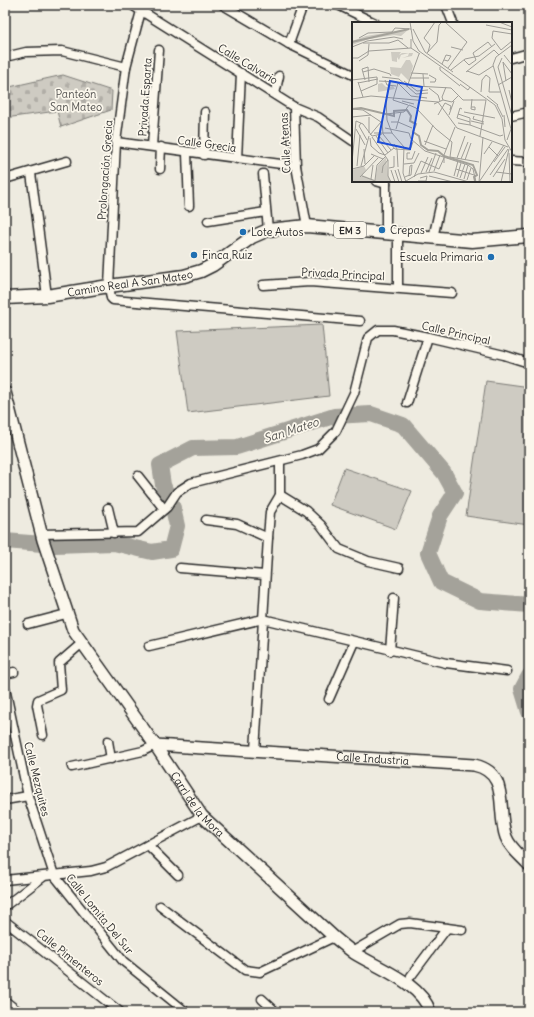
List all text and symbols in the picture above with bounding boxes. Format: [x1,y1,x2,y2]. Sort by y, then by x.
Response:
inset map [352,22,512,182]
street label: Calle Calvario [215,41,281,87]
street label: Privada Esparta [135,57,155,137]
park label: Panteón San Mateo [50,87,102,114]
street label: Calle Atenas [276,112,294,174]
street label: Prolongación Grecia [95,120,115,220]
street label: Calle Grecia [177,133,237,155]
road number: EM 3 [334,222,366,238]
place label: Crepas [390,223,425,237]
place label: Lote Autos [251,225,303,239]
marker: Crepas [377,225,387,235]
marker: Lote Autos [238,227,248,237]
place label: Finca Ruiz [202,248,253,262]
marker: Finca Ruiz [189,250,199,260]
place label: Escuela Primaria [400,250,483,264]
marker: Escuela Primaria [486,252,496,262]
street label: Privada Principal [301,265,385,283]
street label: Camino Real A San Mateo [66,267,194,300]
street label: Calle Principal [420,318,492,348]
water label: San Mateo [262,414,322,446]
street label: Calle Mezquites [21,740,53,818]
street label: Calle Industria [336,749,409,768]
street label: Carrl de la Mora [168,769,227,840]
street label: Calle Lomita Del Sur [63,871,137,957]
street label: Calle Pimenteros [33,925,107,989]

